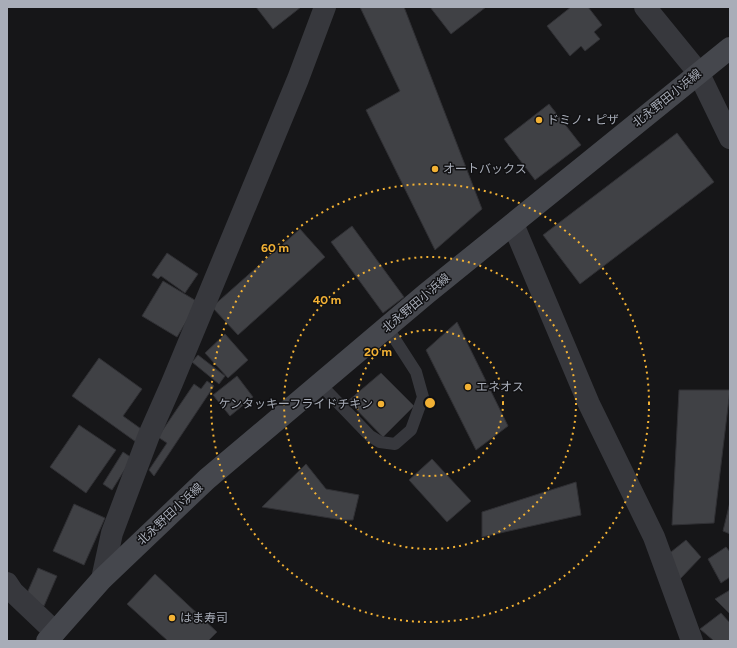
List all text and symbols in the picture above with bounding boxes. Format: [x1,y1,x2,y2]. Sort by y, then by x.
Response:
street label: 北永野田小浜線 [630,66,704,130]
place label: ドミノ・ピザ [547,113,619,127]
marker: ドミノ・ピザ [534,115,544,125]
place label: オートバックス [443,162,527,176]
marker: オートバックス [430,164,440,174]
text: 60 m [261,241,289,255]
street label: 北永野田小浜線 [379,271,453,335]
text: 40 m [313,293,341,307]
text: 20 m [364,345,392,359]
place label: エネオス [476,380,524,394]
marker: エネオス [463,382,473,392]
centre of rings [423,396,437,410]
place label: ケンタッキーフライドチキン [218,397,373,411]
marker: ケンタッキーフライドチキン [376,399,386,409]
street label: 北永野田小浜線 [135,480,205,548]
place label: はま寿司 [180,611,228,625]
marker: はま寿司 [167,613,177,623]

